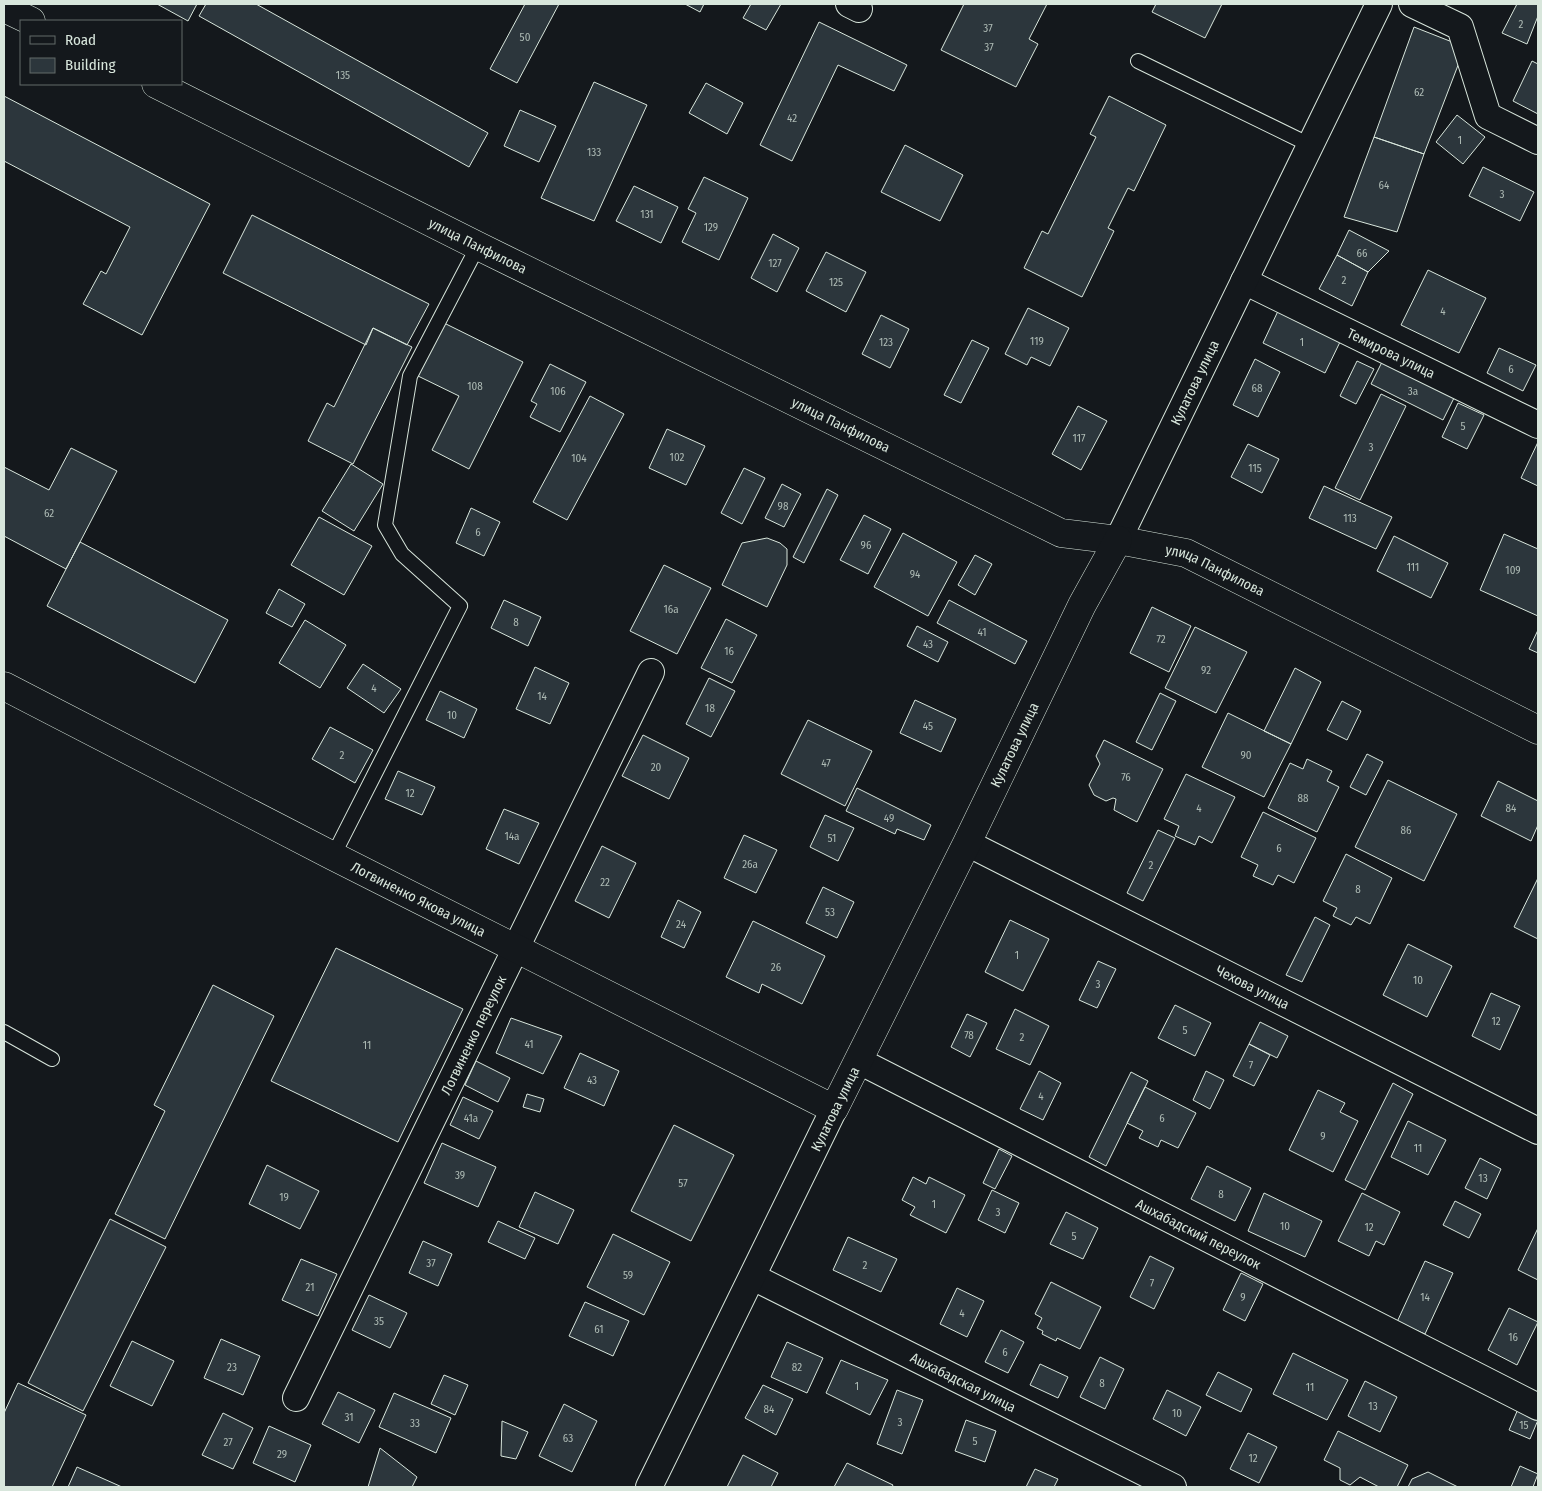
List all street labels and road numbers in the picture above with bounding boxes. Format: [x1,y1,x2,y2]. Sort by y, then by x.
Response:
street label: улица Панфилова [426,215,529,278]
street label: Темирова улица [1344,325,1438,382]
street label: Кулатова улица [1167,338,1223,428]
street label: улица Панфилова [789,394,893,457]
street label: улица Панфилова [1164,541,1267,600]
street label: Кулатова улица [987,700,1043,790]
street label: Логвиненко Якова улица [348,859,488,941]
street label: Чехова улица [1213,962,1292,1013]
street label: Логвиненко переулок [438,973,510,1098]
street label: Кулатова улица [808,1064,863,1154]
street label: Ашхабадский переулок [1133,1196,1264,1274]
street label: Ашхабадская улица [907,1349,1019,1416]

